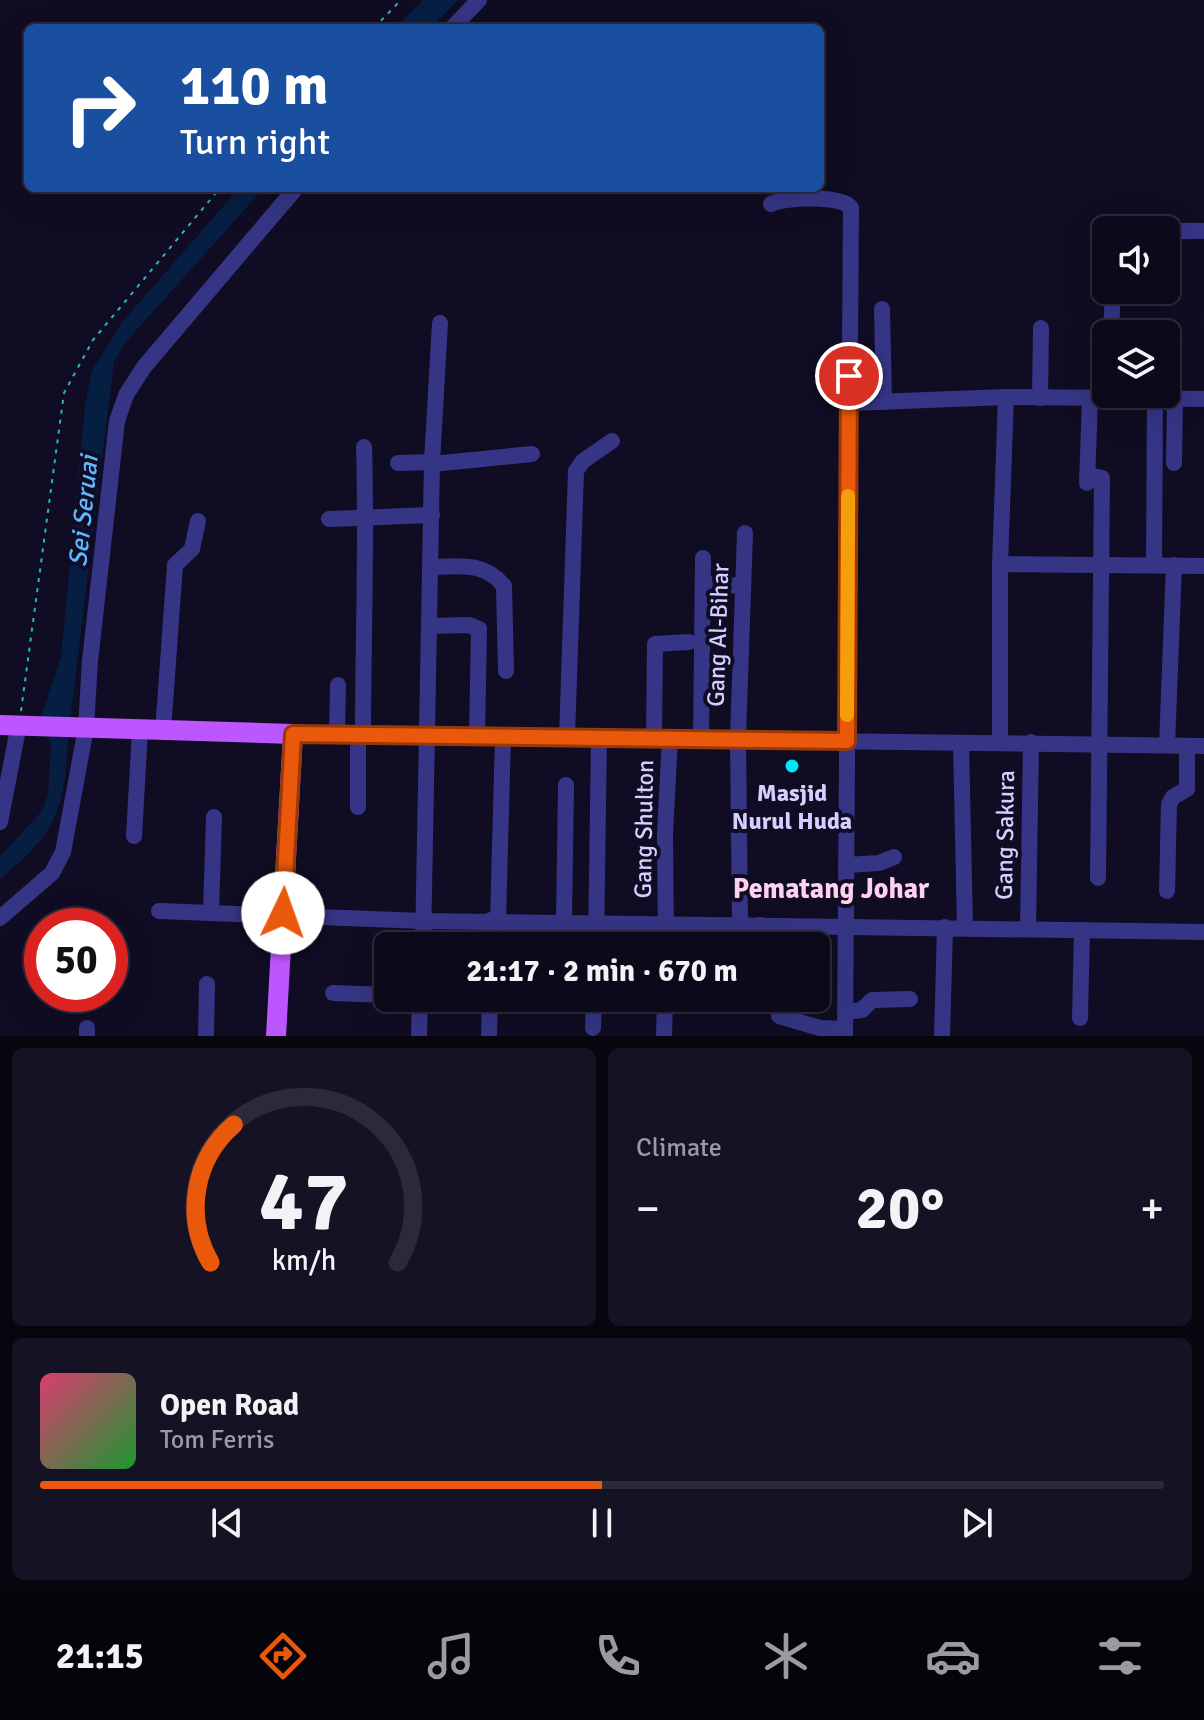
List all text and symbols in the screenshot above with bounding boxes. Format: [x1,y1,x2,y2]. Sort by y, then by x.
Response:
text: 110 m [180,51,328,120]
icon: right [48,56,152,160]
text: Turn right [180,120,330,165]
map controls [1092,216,1180,408]
button: sound [1092,216,1180,304]
button: layers [1092,320,1180,408]
pin [815,342,883,410]
icon: arrive [827,354,871,398]
water label: Sei Seruai [62,451,106,568]
street label: Gang Al-Bihar [701,563,735,707]
marker: Masjid Nurul Huda [783,757,801,775]
street label: Gang Shulton [628,759,660,899]
street label: Gang Sakura [989,770,1021,900]
place label: Masjid Nurul Huda [732,778,852,836]
position arrow [241,871,325,955]
district label: Pematang Johar [733,872,930,906]
speed limit sign: 50 [24,908,128,1012]
text: 21:17 · 2 min · 670 m [466,953,738,990]
text: Climate [636,1132,722,1164]
text: 47 [259,1151,349,1253]
text: 20° [856,1172,944,1246]
text: − [636,1182,660,1236]
text: + [1140,1182,1164,1236]
text: km/h [272,1243,336,1278]
text: Open Road [160,1387,299,1424]
text: Tom Ferris [160,1424,274,1456]
icon: previous [205,1501,249,1545]
icon: pause [580,1501,624,1545]
icon: next [955,1501,999,1545]
icon: directions [255,1628,311,1684]
icon: music [423,1628,479,1684]
icon: phone [590,1628,646,1684]
icon: climate [758,1628,814,1684]
icon: car [925,1628,981,1684]
icon: filters [1092,1628,1148,1684]
text: 21:15 [56,1634,144,1679]

